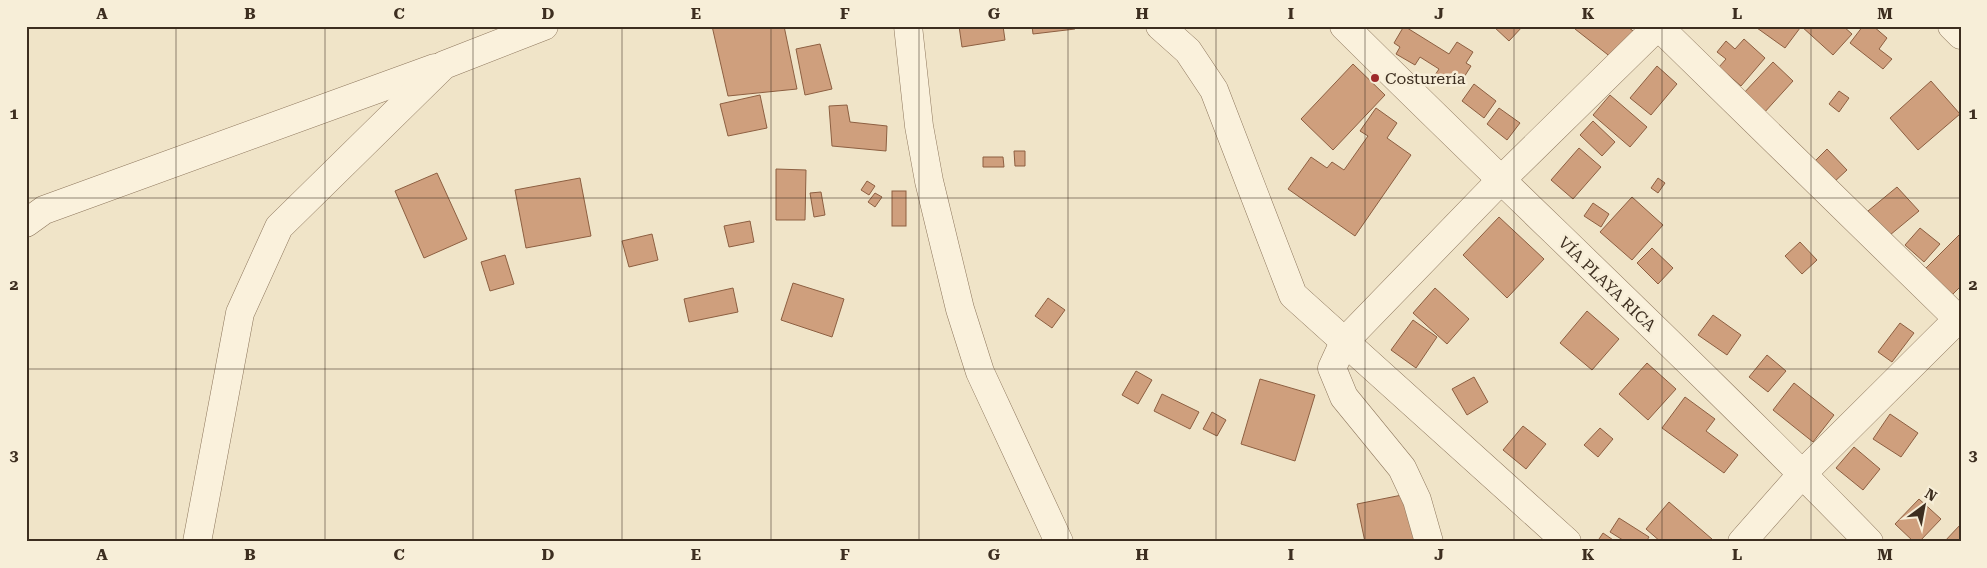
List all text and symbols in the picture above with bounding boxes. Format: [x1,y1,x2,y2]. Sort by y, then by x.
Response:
text: A [96,4,108,23]
text: B [244,4,256,23]
text: C [393,4,405,23]
text: D [542,4,555,23]
text: E [691,4,701,23]
text: F [840,4,850,23]
text: G [988,4,1001,23]
text: H [1135,4,1149,23]
text: I [1288,4,1294,23]
text: J [1434,4,1444,23]
text: K [1582,4,1595,23]
text: L [1732,4,1742,23]
text: M [1877,4,1893,23]
place label: Costurería [1385,69,1466,88]
marker: Costurería [1369,72,1381,84]
text: 1 [10,104,19,123]
text: 1 [1969,104,1978,123]
street label: VÍA PLAYA RICA [1554,233,1660,336]
text: 2 [10,275,19,294]
text: 2 [1969,275,1978,294]
text: 3 [10,446,19,465]
text: 3 [1969,446,1978,465]
north arrow [1900,480,1950,530]
text: N [1922,485,1940,505]
text: A [96,545,108,564]
text: B [244,545,256,564]
text: C [393,545,405,564]
text: D [542,545,555,564]
text: E [691,545,701,564]
text: F [840,545,850,564]
text: G [988,545,1001,564]
text: H [1135,545,1149,564]
text: I [1288,545,1294,564]
text: J [1434,545,1444,564]
text: K [1582,545,1595,564]
text: L [1732,545,1742,564]
text: M [1877,545,1893,564]

